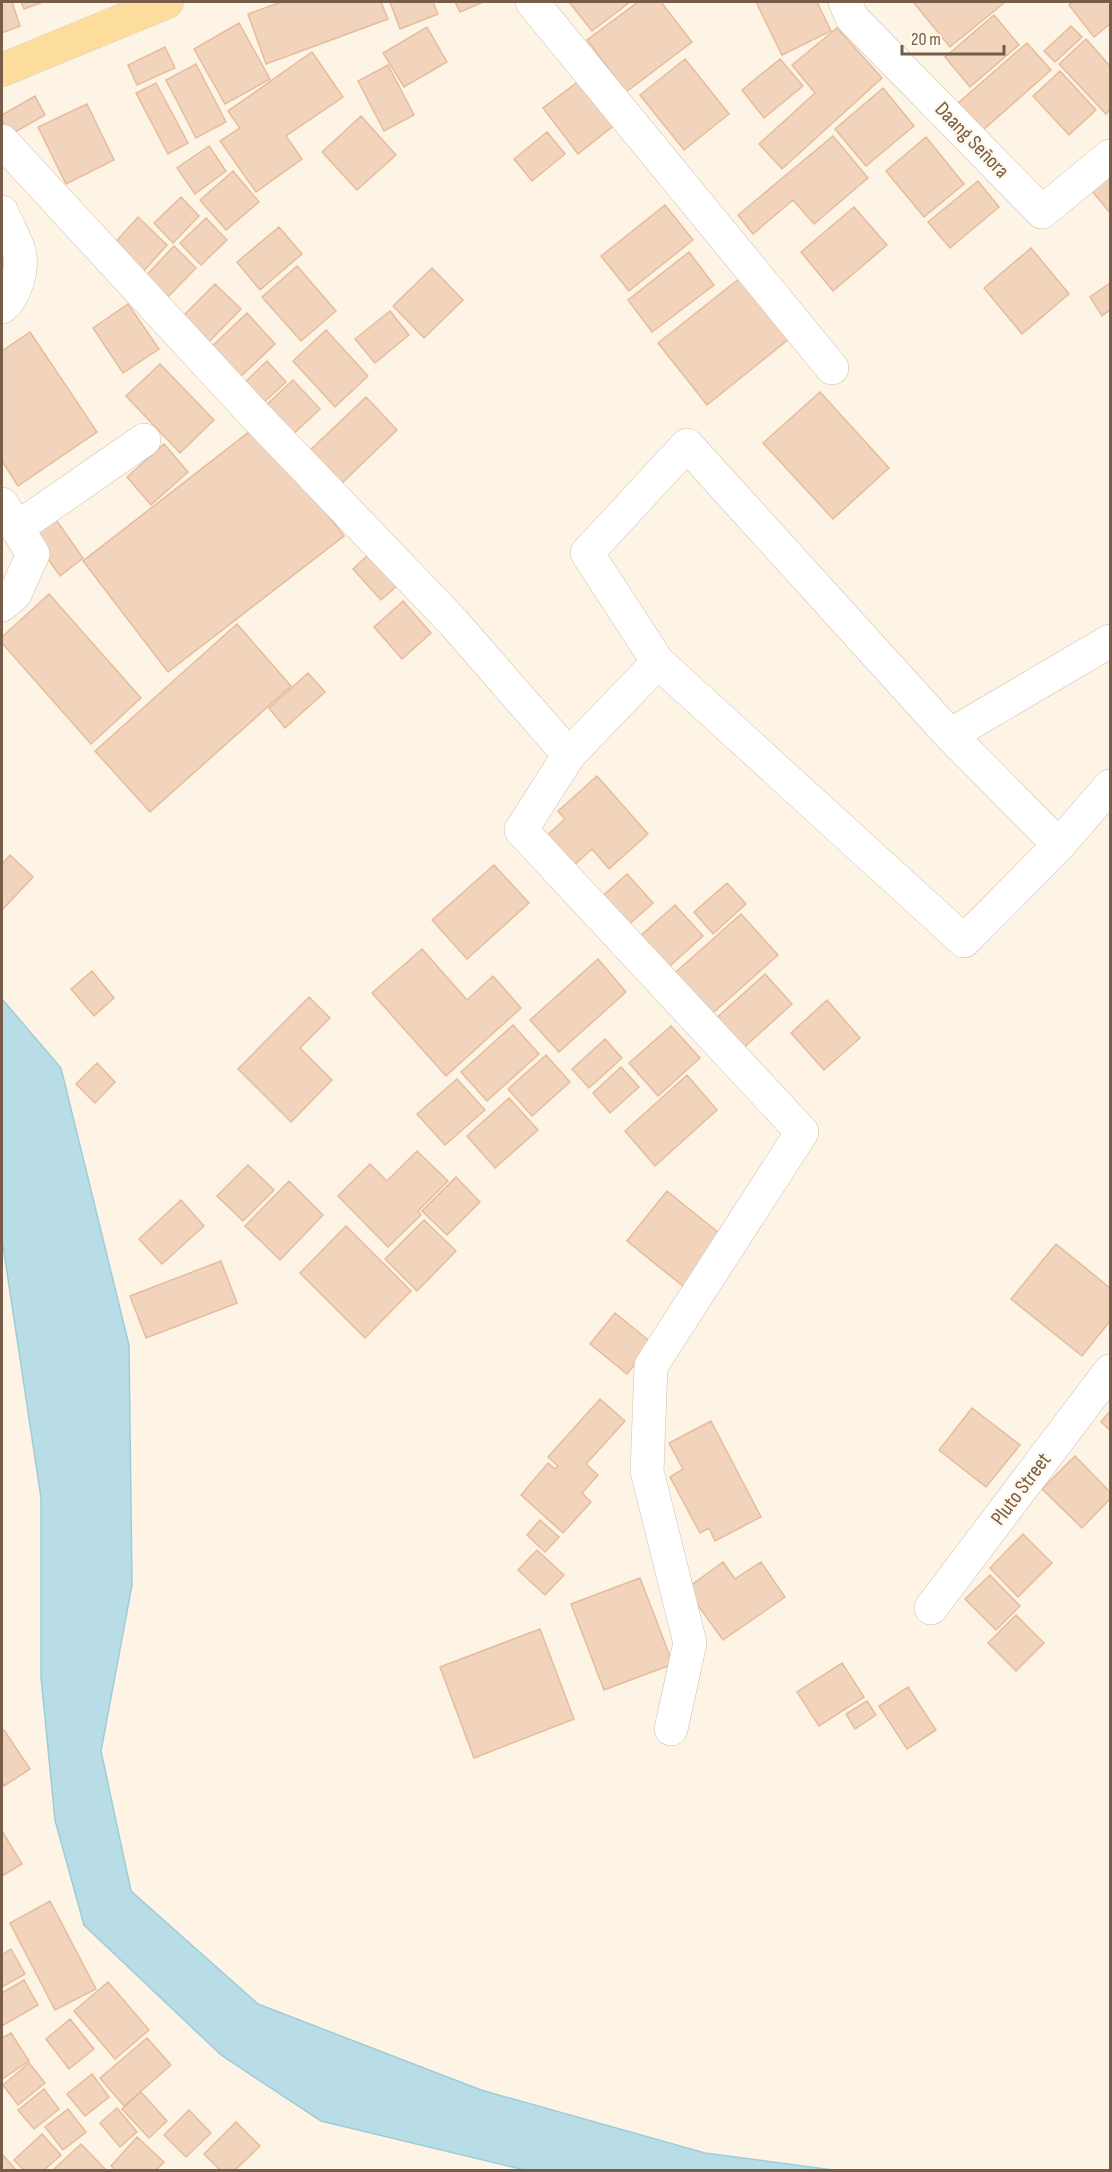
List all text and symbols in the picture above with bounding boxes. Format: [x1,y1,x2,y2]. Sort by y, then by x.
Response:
scale bar [902,18,1004,56]
text: 20 m [911,29,941,50]
street label: Daang Señora [930,97,1014,183]
street label: Pluto Street [986,1448,1056,1530]

